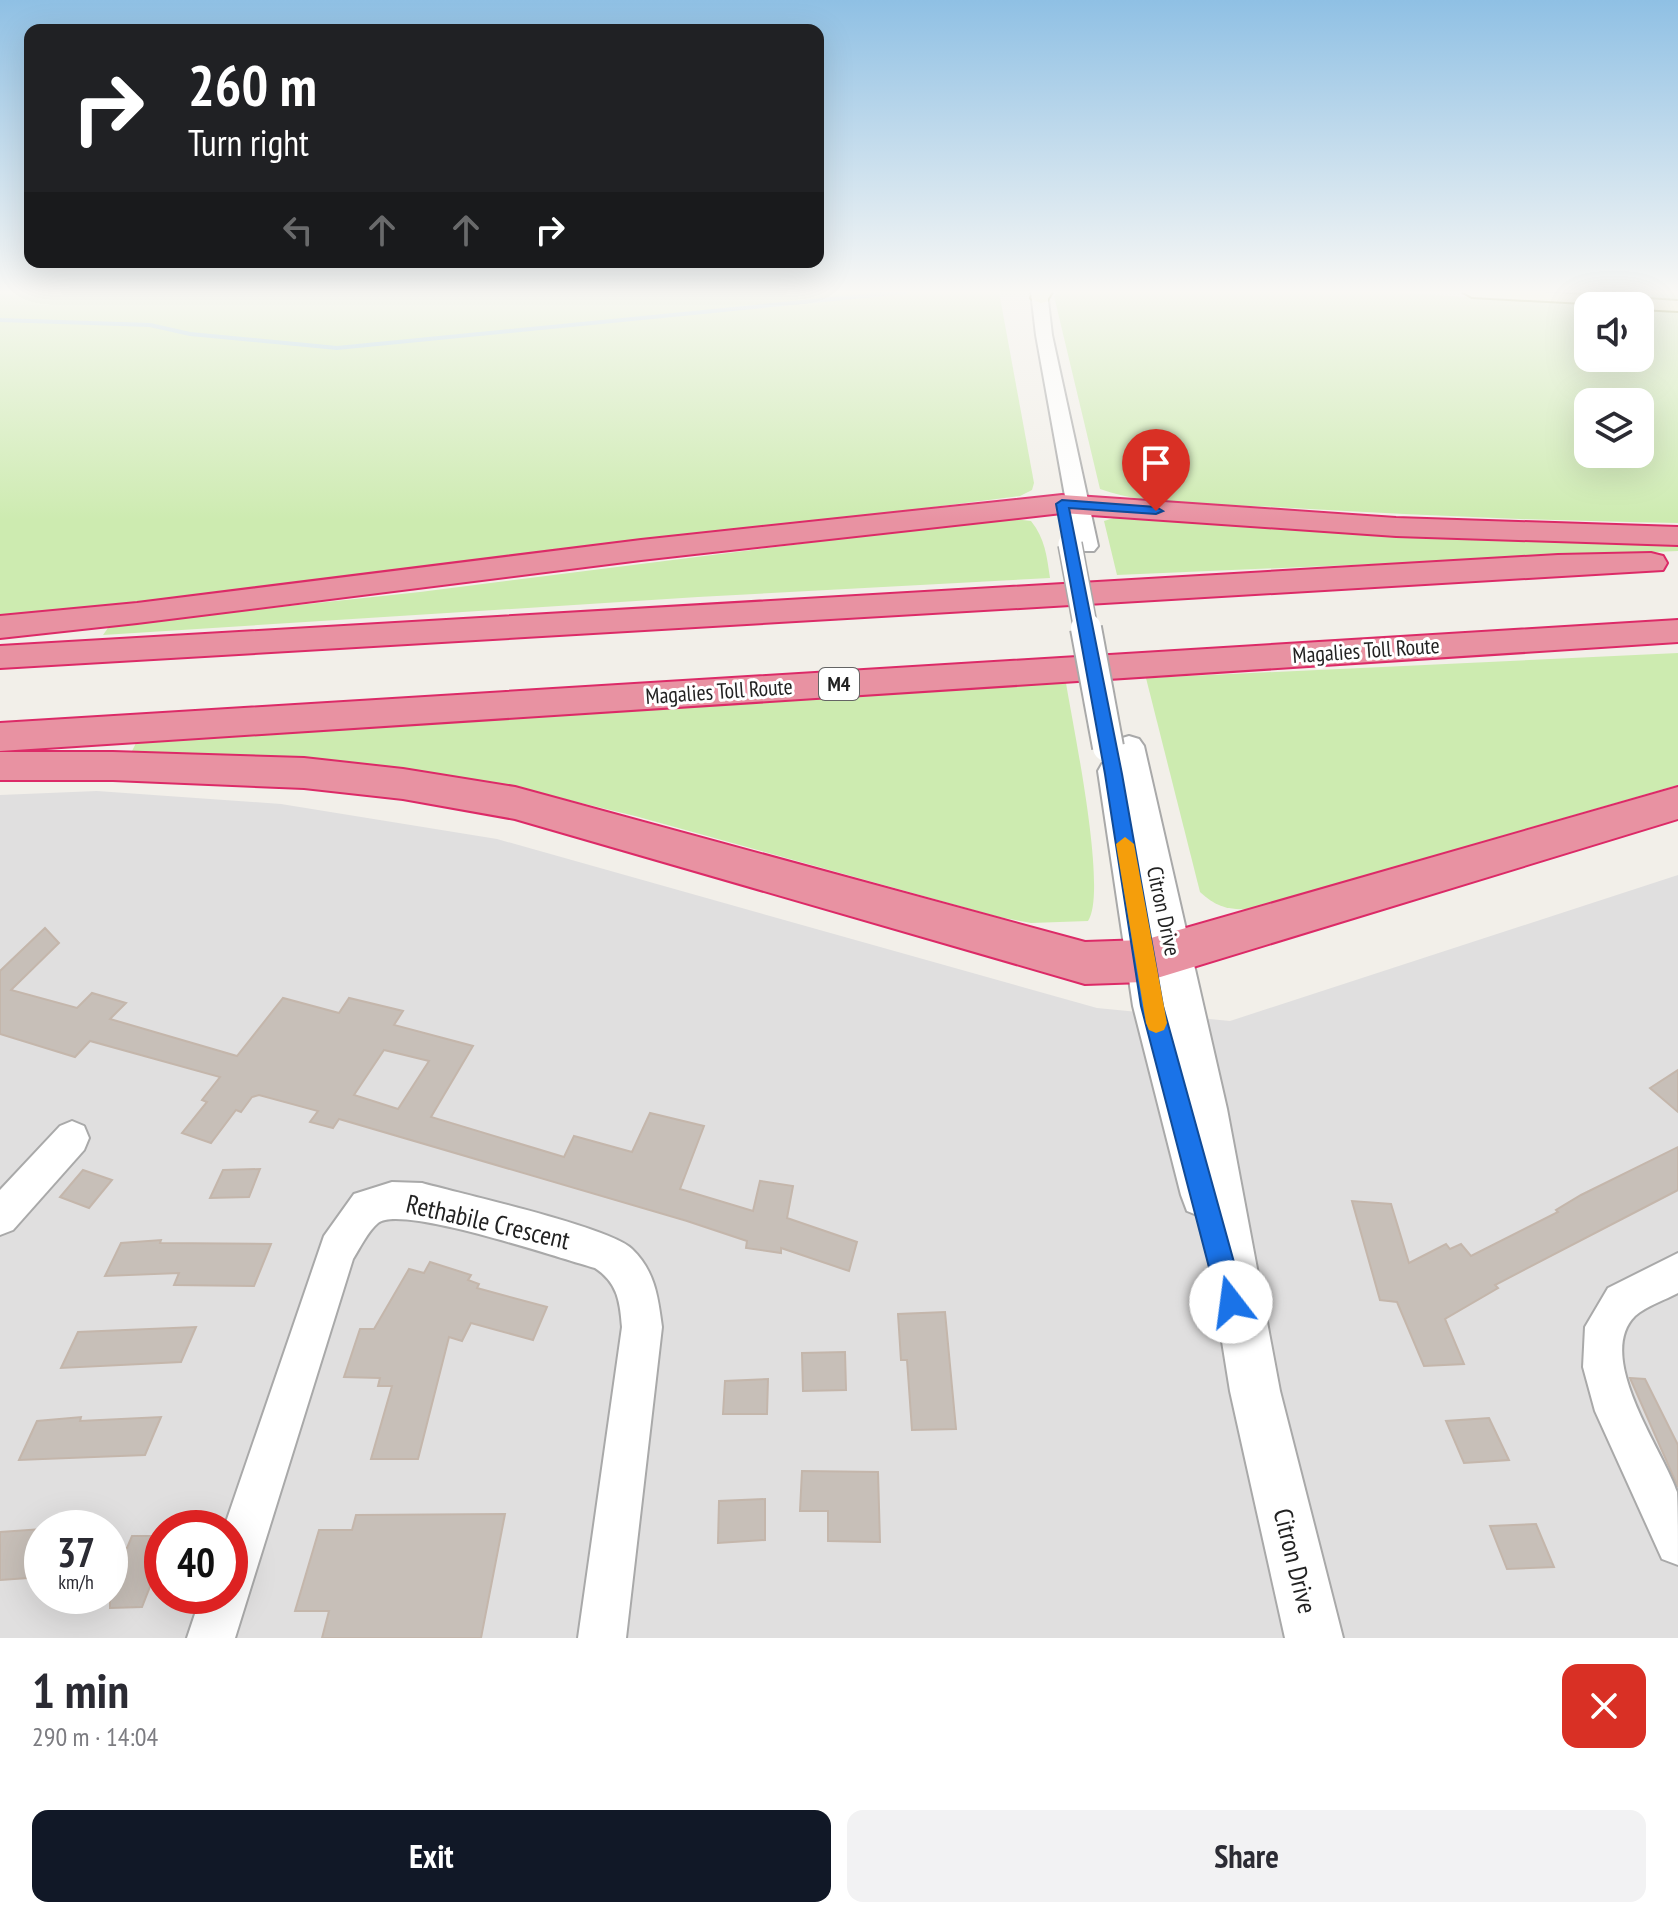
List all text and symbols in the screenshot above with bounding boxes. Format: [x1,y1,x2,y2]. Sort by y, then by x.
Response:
text: 260 m [188,49,317,121]
icon: right [56,56,160,160]
text: Turn right [188,119,309,166]
icon: left [276,208,320,252]
icon: ahead [360,208,404,252]
icon: ahead [444,208,488,252]
icon: right [528,208,572,252]
map controls [1574,292,1654,468]
button: sound [1574,292,1654,372]
button: layers [1574,388,1654,468]
pin [1122,429,1190,511]
icon: arrive [1134,441,1178,485]
street label: Magalies Toll Route [1292,631,1440,669]
road number: M4 [819,668,859,700]
street label: Magalies Toll Route [645,672,793,710]
street label: Citron Drive [1141,864,1187,958]
street label: Rethabile Crescent [403,1187,573,1256]
position arrow [1189,1260,1273,1344]
street label: Citron Drive [1267,1505,1324,1617]
speed limit sign: 40 [144,1510,248,1614]
text: 37 [57,1526,95,1578]
text: km/h [58,1569,94,1595]
text: 1 min [32,1659,129,1721]
button: close [1562,1664,1646,1748]
text: 290 m · 14:04 [32,1720,158,1753]
button: Exit [32,1810,831,1902]
button: Share [847,1810,1646,1902]

